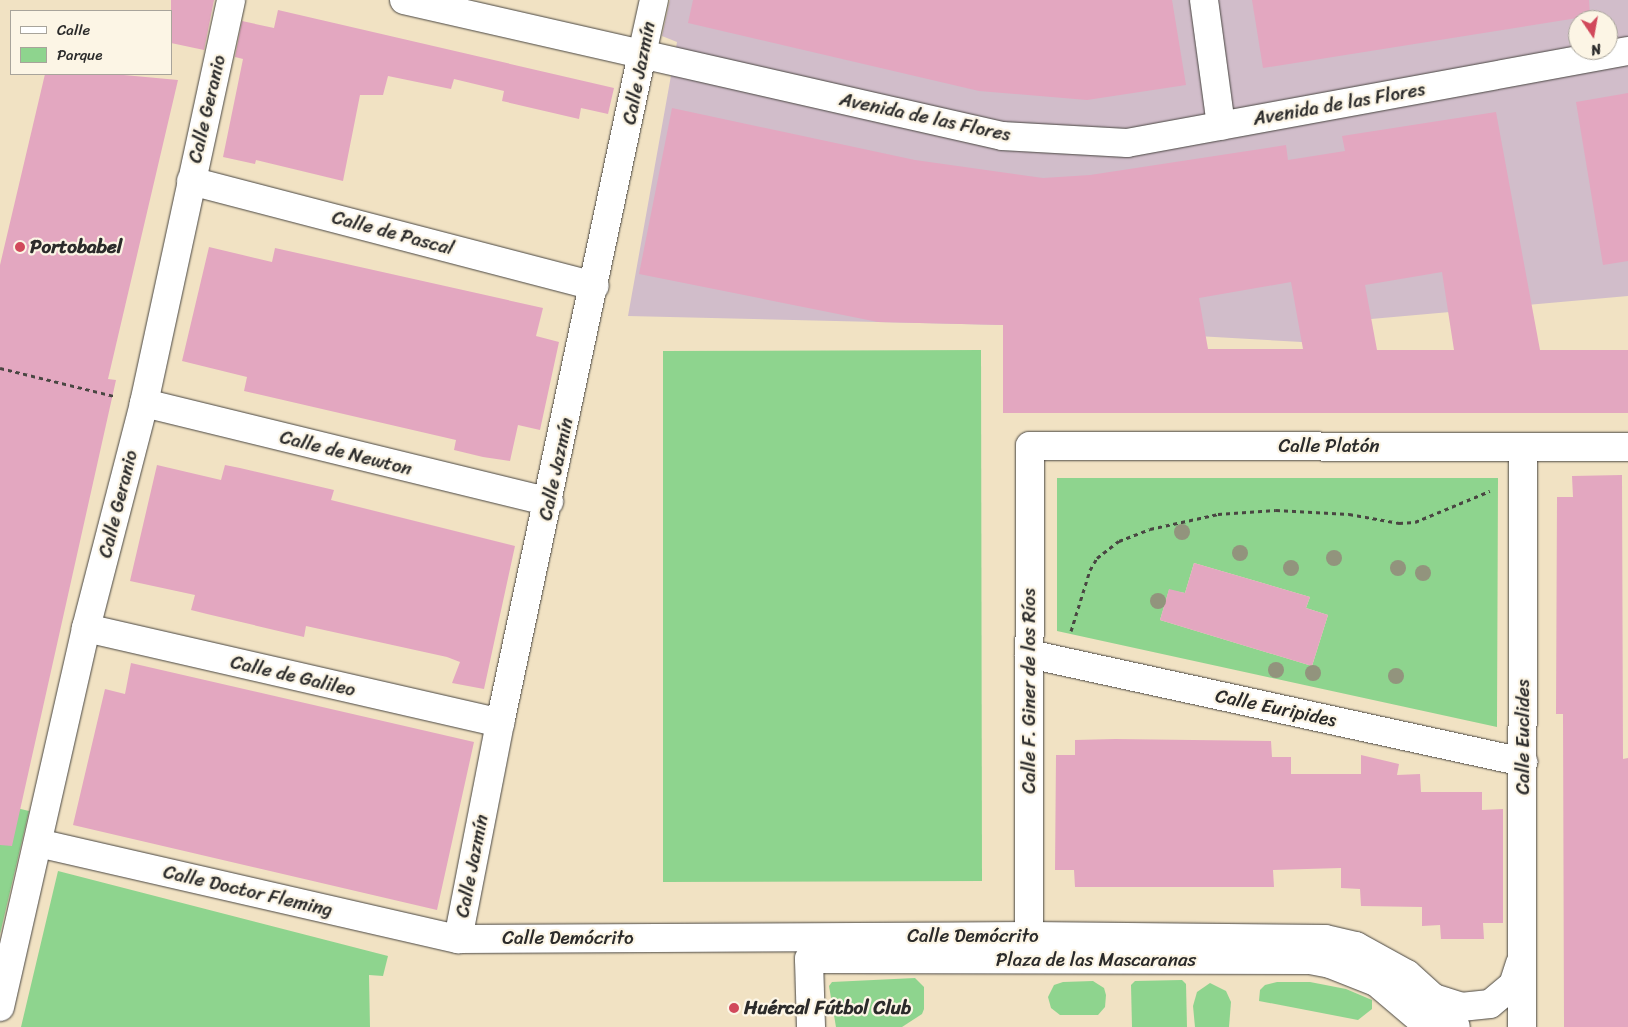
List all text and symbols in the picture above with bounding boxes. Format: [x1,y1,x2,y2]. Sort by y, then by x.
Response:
legend [10,10,172,75]
north arrow [1568,10,1618,60]
text: Calle [57,17,90,43]
street label: Calle Jazmín [618,20,660,126]
text: N [1589,36,1603,62]
text: Parque [57,42,102,68]
street label: Calle Geranio [183,52,231,166]
street label: Avenida de las Flores [1251,78,1427,130]
street label: Avenida de las Flores [837,88,1013,146]
street label: Calle de Pascal [329,206,457,260]
place label: Portobabel [30,236,122,258]
marker: Portobabel [14,241,26,253]
street label: Calle Jazmín [534,415,578,523]
street label: Calle de Newton [277,425,415,481]
street label: Calle Platón [1278,435,1380,457]
street label: Calle Geranio [94,447,142,561]
street label: Calle F. Giner de los Ríos [1018,589,1040,793]
street label: Calle de Galileo [228,651,358,701]
street label: Calle Euclides [1512,679,1534,795]
street label: Calle Euripides [1213,684,1339,732]
street label: Calle Jazmín [451,813,493,919]
street label: Calle Doctor Fleming [161,860,335,922]
street label: Calle Demócrito [907,925,1039,947]
street label: Calle Demócrito [502,927,634,949]
street label: Plaza de las Mascaranas [995,949,1197,971]
place label: Huércal Fútbol Club [744,997,911,1019]
marker: Huércal Fútbol Club [728,1002,740,1014]

